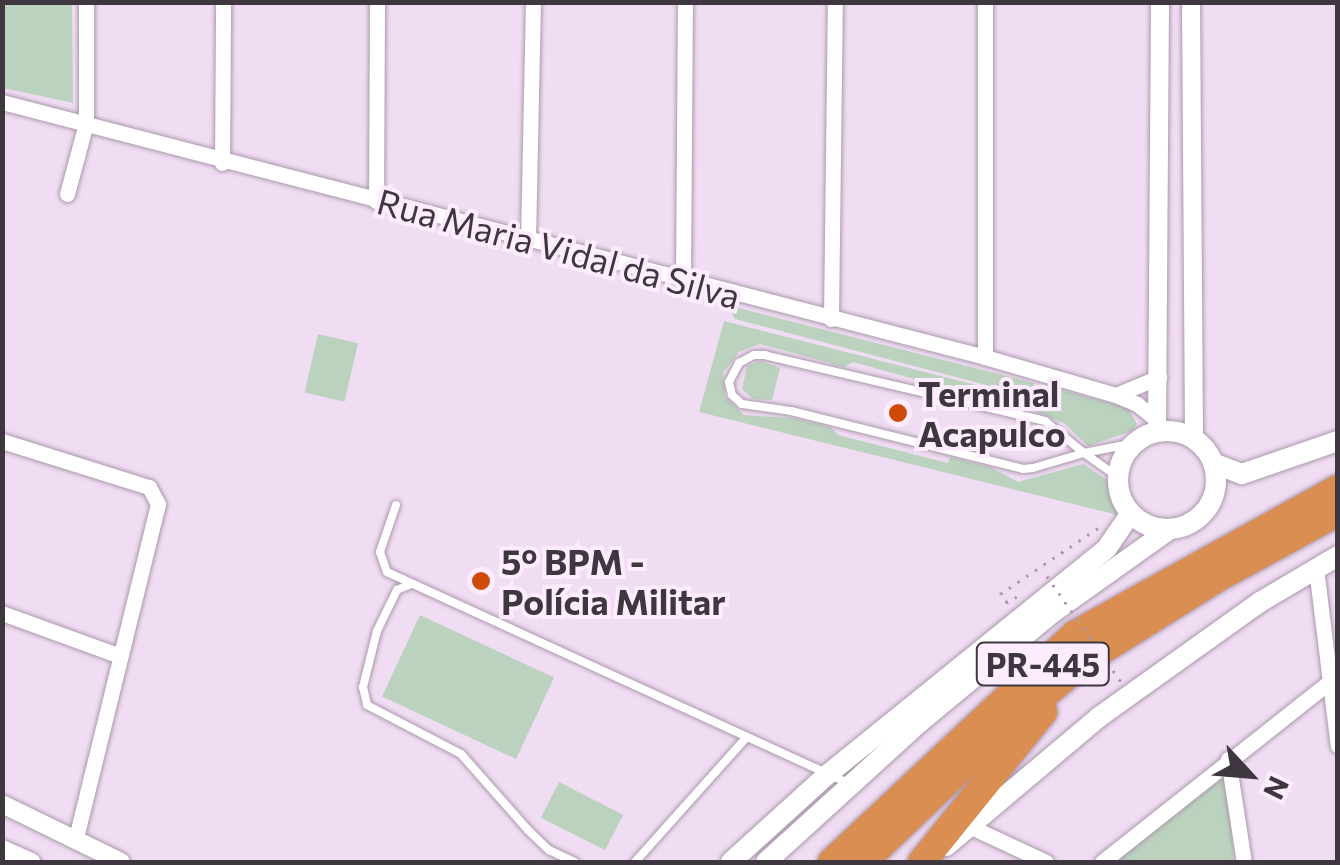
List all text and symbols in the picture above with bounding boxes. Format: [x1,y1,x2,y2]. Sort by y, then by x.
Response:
street label: Rua Maria Vidal da Silva [373,179,745,317]
place label: Terminal Acapulco [918,372,1066,454]
marker: Terminal Acapulco [887,402,909,424]
place label: 5º BPM - Polícia Militar [501,540,726,622]
marker: 5º BPM - Polícia Militar [470,570,492,592]
road number: PR-445 [976,637,1110,691]
north arrow [1200,725,1300,825]
text: N [1257,771,1297,805]

